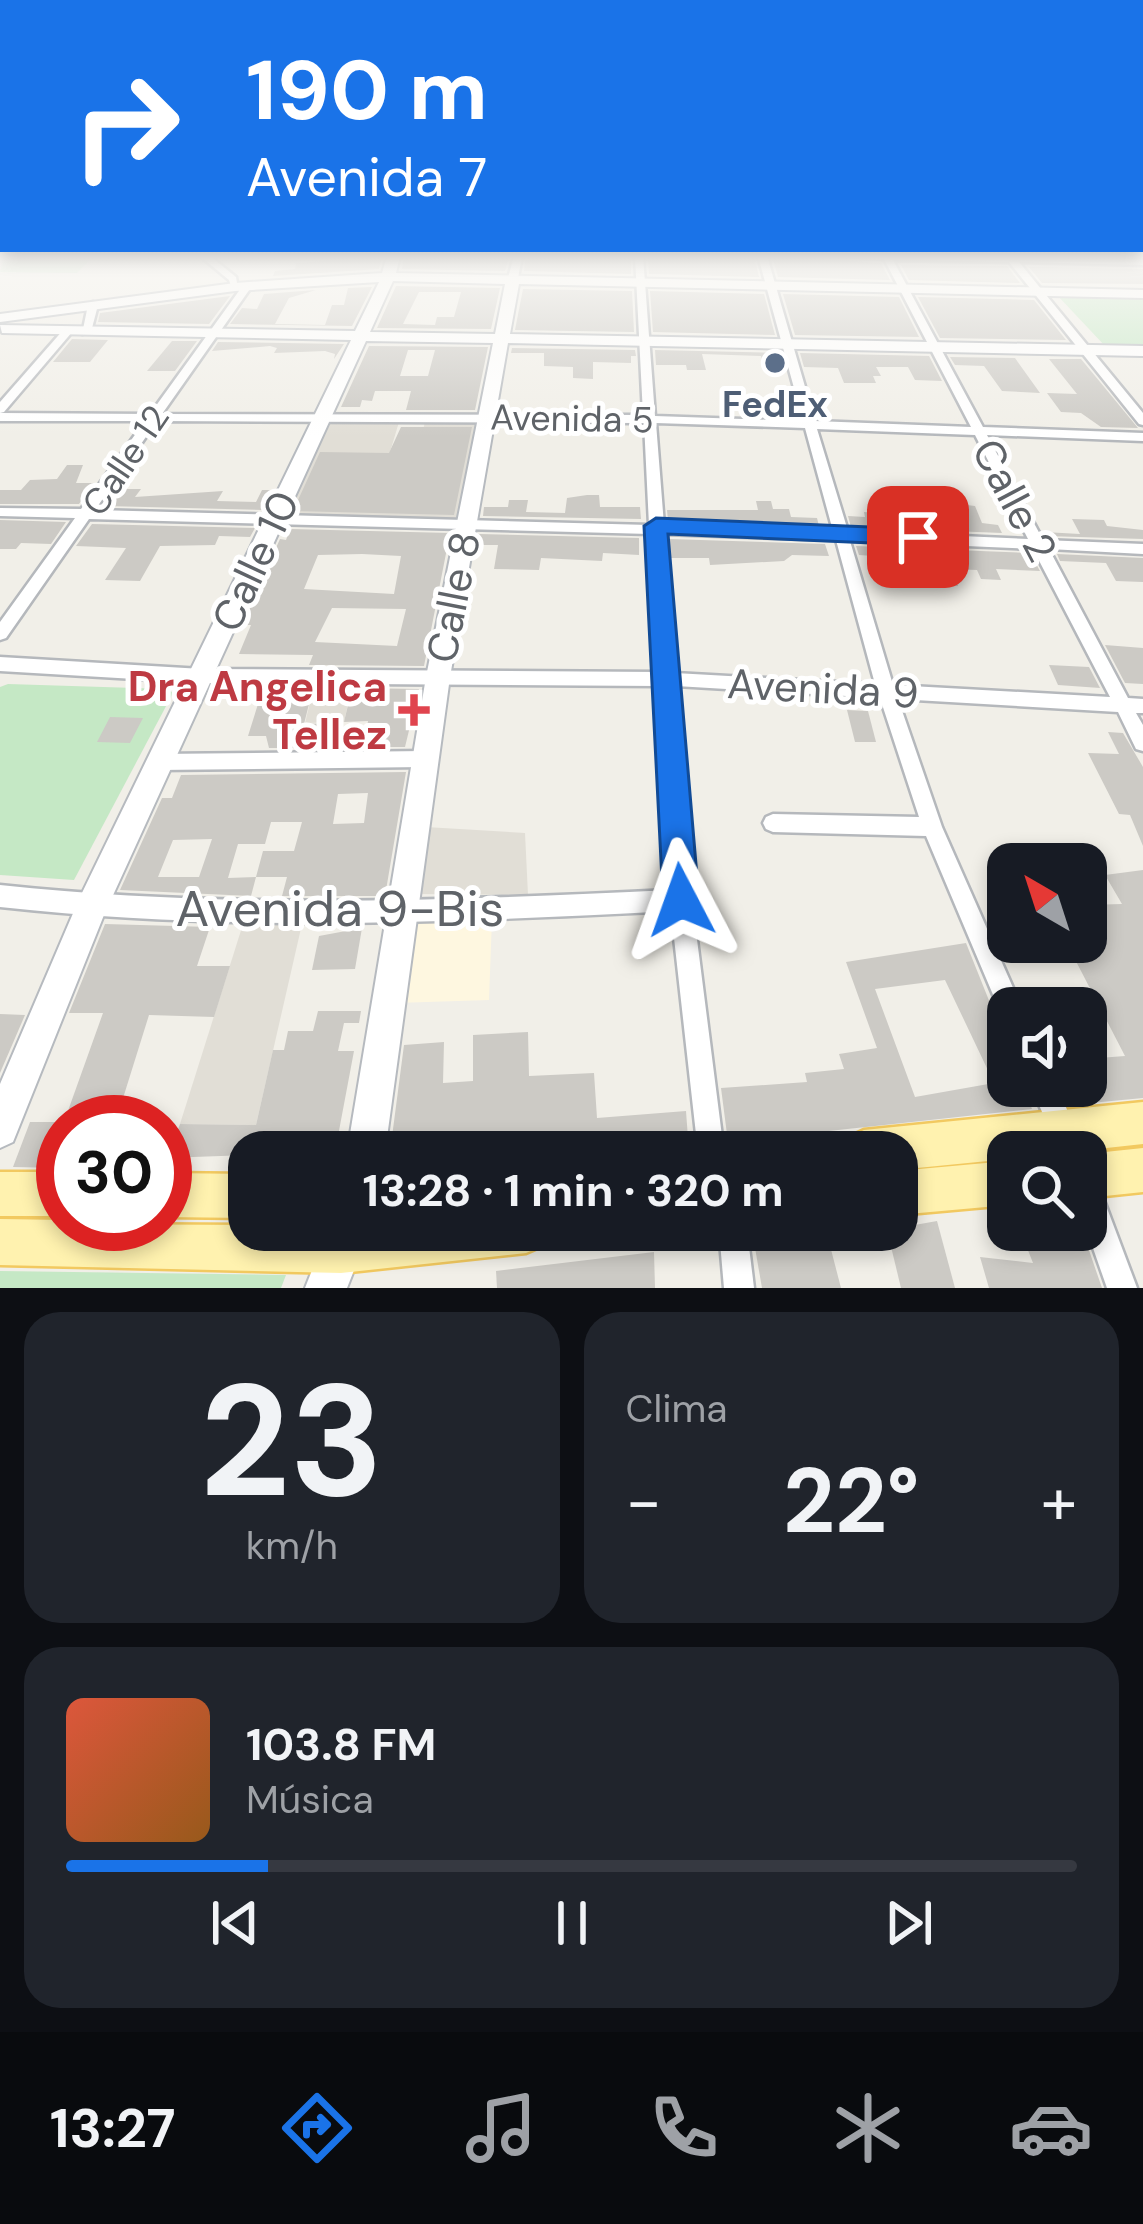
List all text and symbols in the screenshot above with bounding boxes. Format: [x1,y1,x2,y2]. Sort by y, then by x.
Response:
text: 190 m [246,36,488,145]
icon: right [48,48,204,204]
text: Avenida 7 [246,142,487,213]
marker: FedEx [762,350,788,376]
place label: FedEx [722,381,828,428]
street label: Avenida 5 [490,394,654,443]
street label: Calle 12 [71,396,179,525]
street label: Calle 2 [960,430,1070,571]
street label: Calle 10 [199,482,312,640]
pin [867,486,969,588]
icon: arrive [885,504,951,570]
street label: Calle 8 [414,527,493,667]
street label: Avenida 9 [726,656,920,721]
place label: Dra Angelica Tellez [128,659,387,762]
marker: Dra Angelica Tellez [398,694,430,726]
position arrow [618,837,744,963]
north arrow [987,843,1107,963]
map controls [987,843,1107,1251]
street label: Avenida 9-Bis [176,875,504,942]
button: sound [987,987,1107,1107]
speed limit sign: 30 [36,1095,192,1251]
button: search [987,1131,1107,1251]
text: 13:28 · 1 min · 320 m [363,1161,783,1220]
text: 23 [200,1340,384,1543]
text: Clima [626,1383,728,1434]
text: 22° [783,1443,920,1560]
text: − [626,1459,662,1544]
text: + [1041,1459,1077,1544]
text: km/h [246,1520,338,1571]
text: 103.8 FM [246,1715,437,1774]
text: Música [246,1774,374,1825]
icon: previous [202,1890,268,1956]
icon: pause [539,1890,605,1956]
icon: next [876,1890,942,1956]
icon: directions [275,2086,359,2170]
icon: music [459,2086,543,2170]
icon: phone [642,2086,726,2170]
icon: climate [826,2086,910,2170]
icon: car [1009,2086,1093,2170]
text: 13:27 [50,2093,175,2164]

